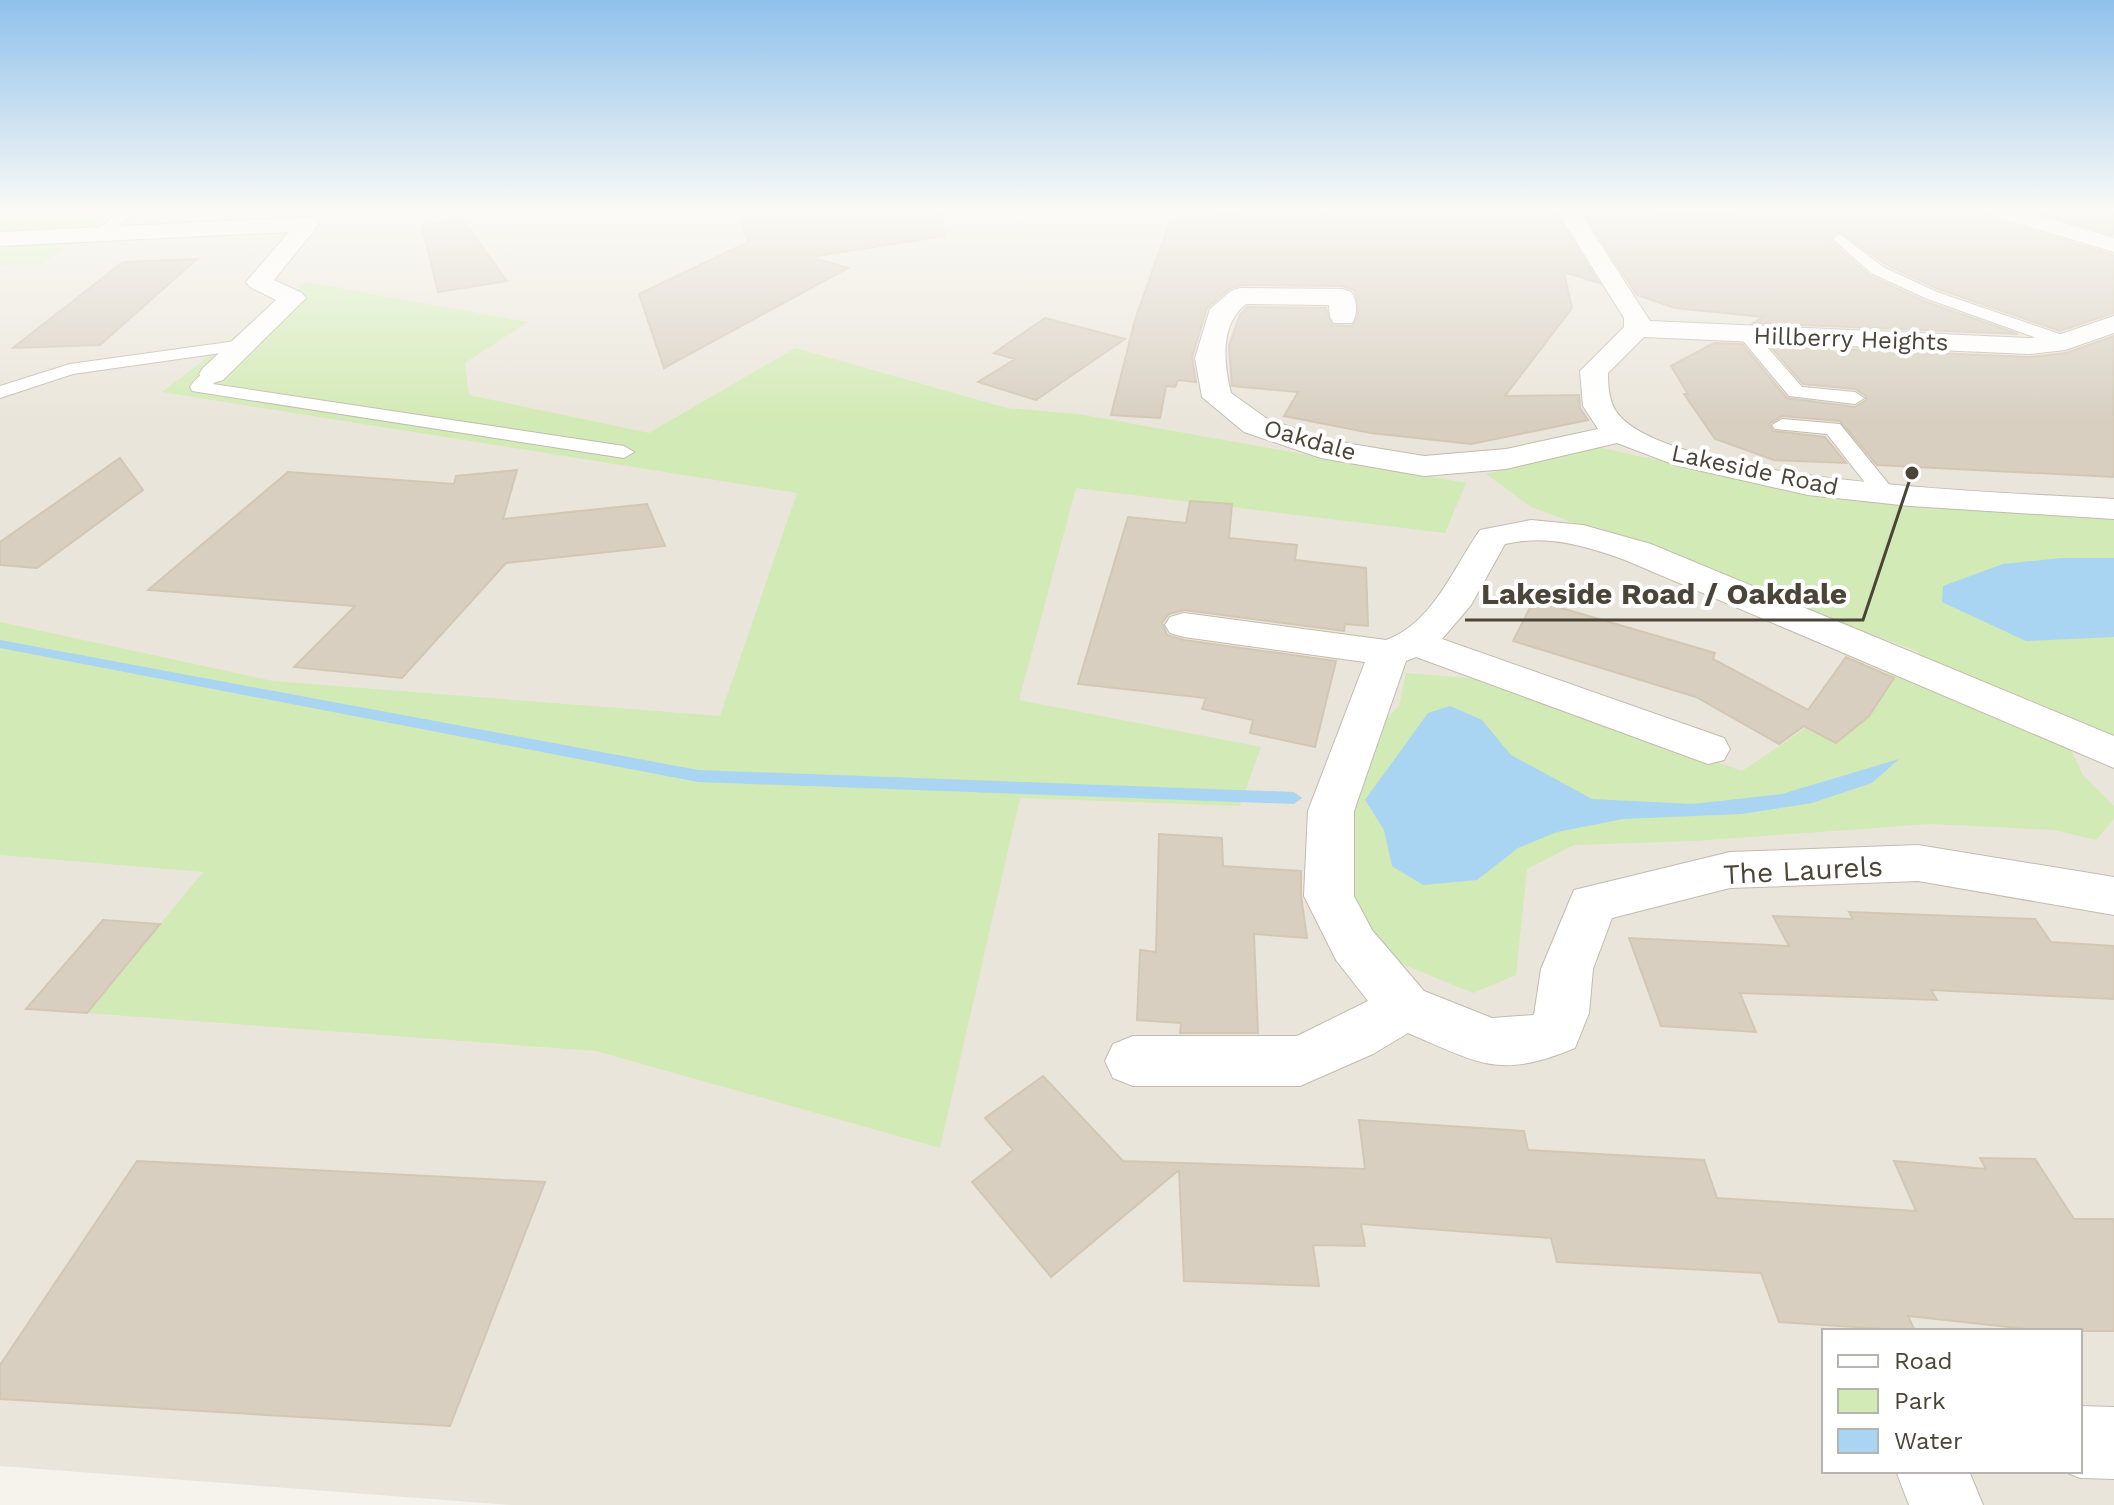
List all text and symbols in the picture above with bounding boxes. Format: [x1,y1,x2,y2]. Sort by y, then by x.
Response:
street label: Hillberry Heights [1753,322,1949,356]
street label: Oakdale [1261,414,1359,466]
street label: Lakeside Road [1669,439,1841,501]
callout: Lakeside Road / Oakdale [1465,566,1863,620]
text: Lakeside Road / Oakdale [1481,576,1847,611]
street label: The Laurels [1722,850,1884,891]
legend [1822,1329,2082,1473]
text: Road [1894,1347,1953,1375]
text: Park [1894,1387,1946,1415]
text: Water [1894,1427,1963,1455]

